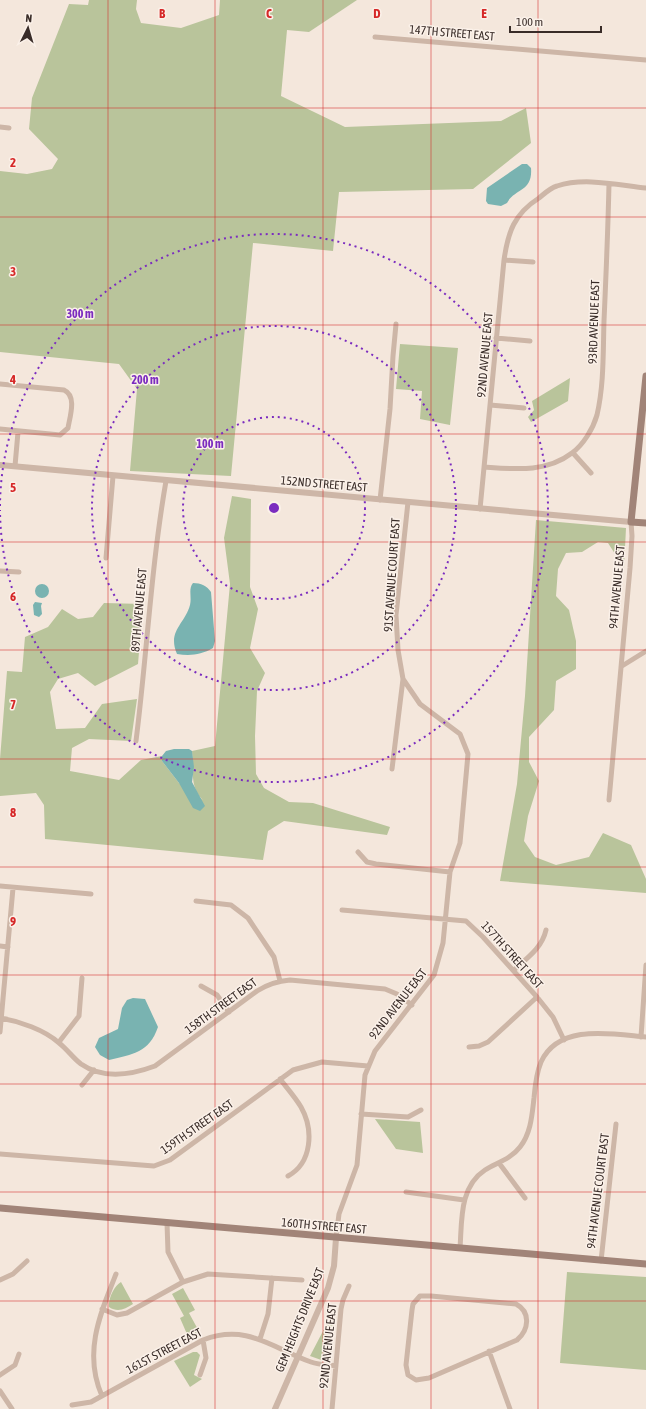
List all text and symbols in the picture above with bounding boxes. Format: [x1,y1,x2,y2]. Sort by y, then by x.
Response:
text: B [159,6,166,21]
text: C [266,6,272,21]
text: D [373,6,381,21]
text: E [481,6,487,21]
north arrow [8,8,48,48]
scale bar [510,8,601,34]
text: N [25,12,33,24]
text: 100 m [516,15,543,29]
street label: 147TH STREET EAST [409,22,496,44]
text: 2 [10,155,16,170]
text: 3 [10,264,16,279]
street label: 93RD AVENUE EAST [586,279,602,364]
text: 300 m [66,307,94,321]
street label: 92ND AVENUE EAST [474,311,496,398]
text: 4 [9,372,16,387]
text: 200 m [131,373,159,387]
text: 100 m [196,437,224,451]
street label: 152ND STREET EAST [280,473,369,495]
text: 5 [10,480,16,495]
centre of rings [267,501,281,515]
street label: 91ST AVENUE COURT EAST [381,517,403,632]
street label: 94TH AVENUE EAST [606,544,628,629]
street label: 89TH AVENUE EAST [128,567,150,652]
text: 6 [10,589,16,604]
text: 7 [10,697,16,712]
text: 8 [10,805,16,820]
text: 9 [10,914,16,929]
street label: 157TH STREET EAST [478,919,546,992]
street label: 92ND AVENUE EAST [366,965,430,1042]
street label: 158TH STREET EAST [182,975,260,1037]
street label: 159TH STREET EAST [158,1096,237,1157]
street label: 94TH AVENUE COURT EAST [584,1132,612,1250]
street label: 160TH STREET EAST [281,1215,368,1237]
street label: GEM HEIGHTS DRIVE EAST [273,1265,328,1374]
street label: 92ND AVENUE EAST [317,1302,340,1389]
street label: 161ST STREET EAST [124,1325,205,1377]

